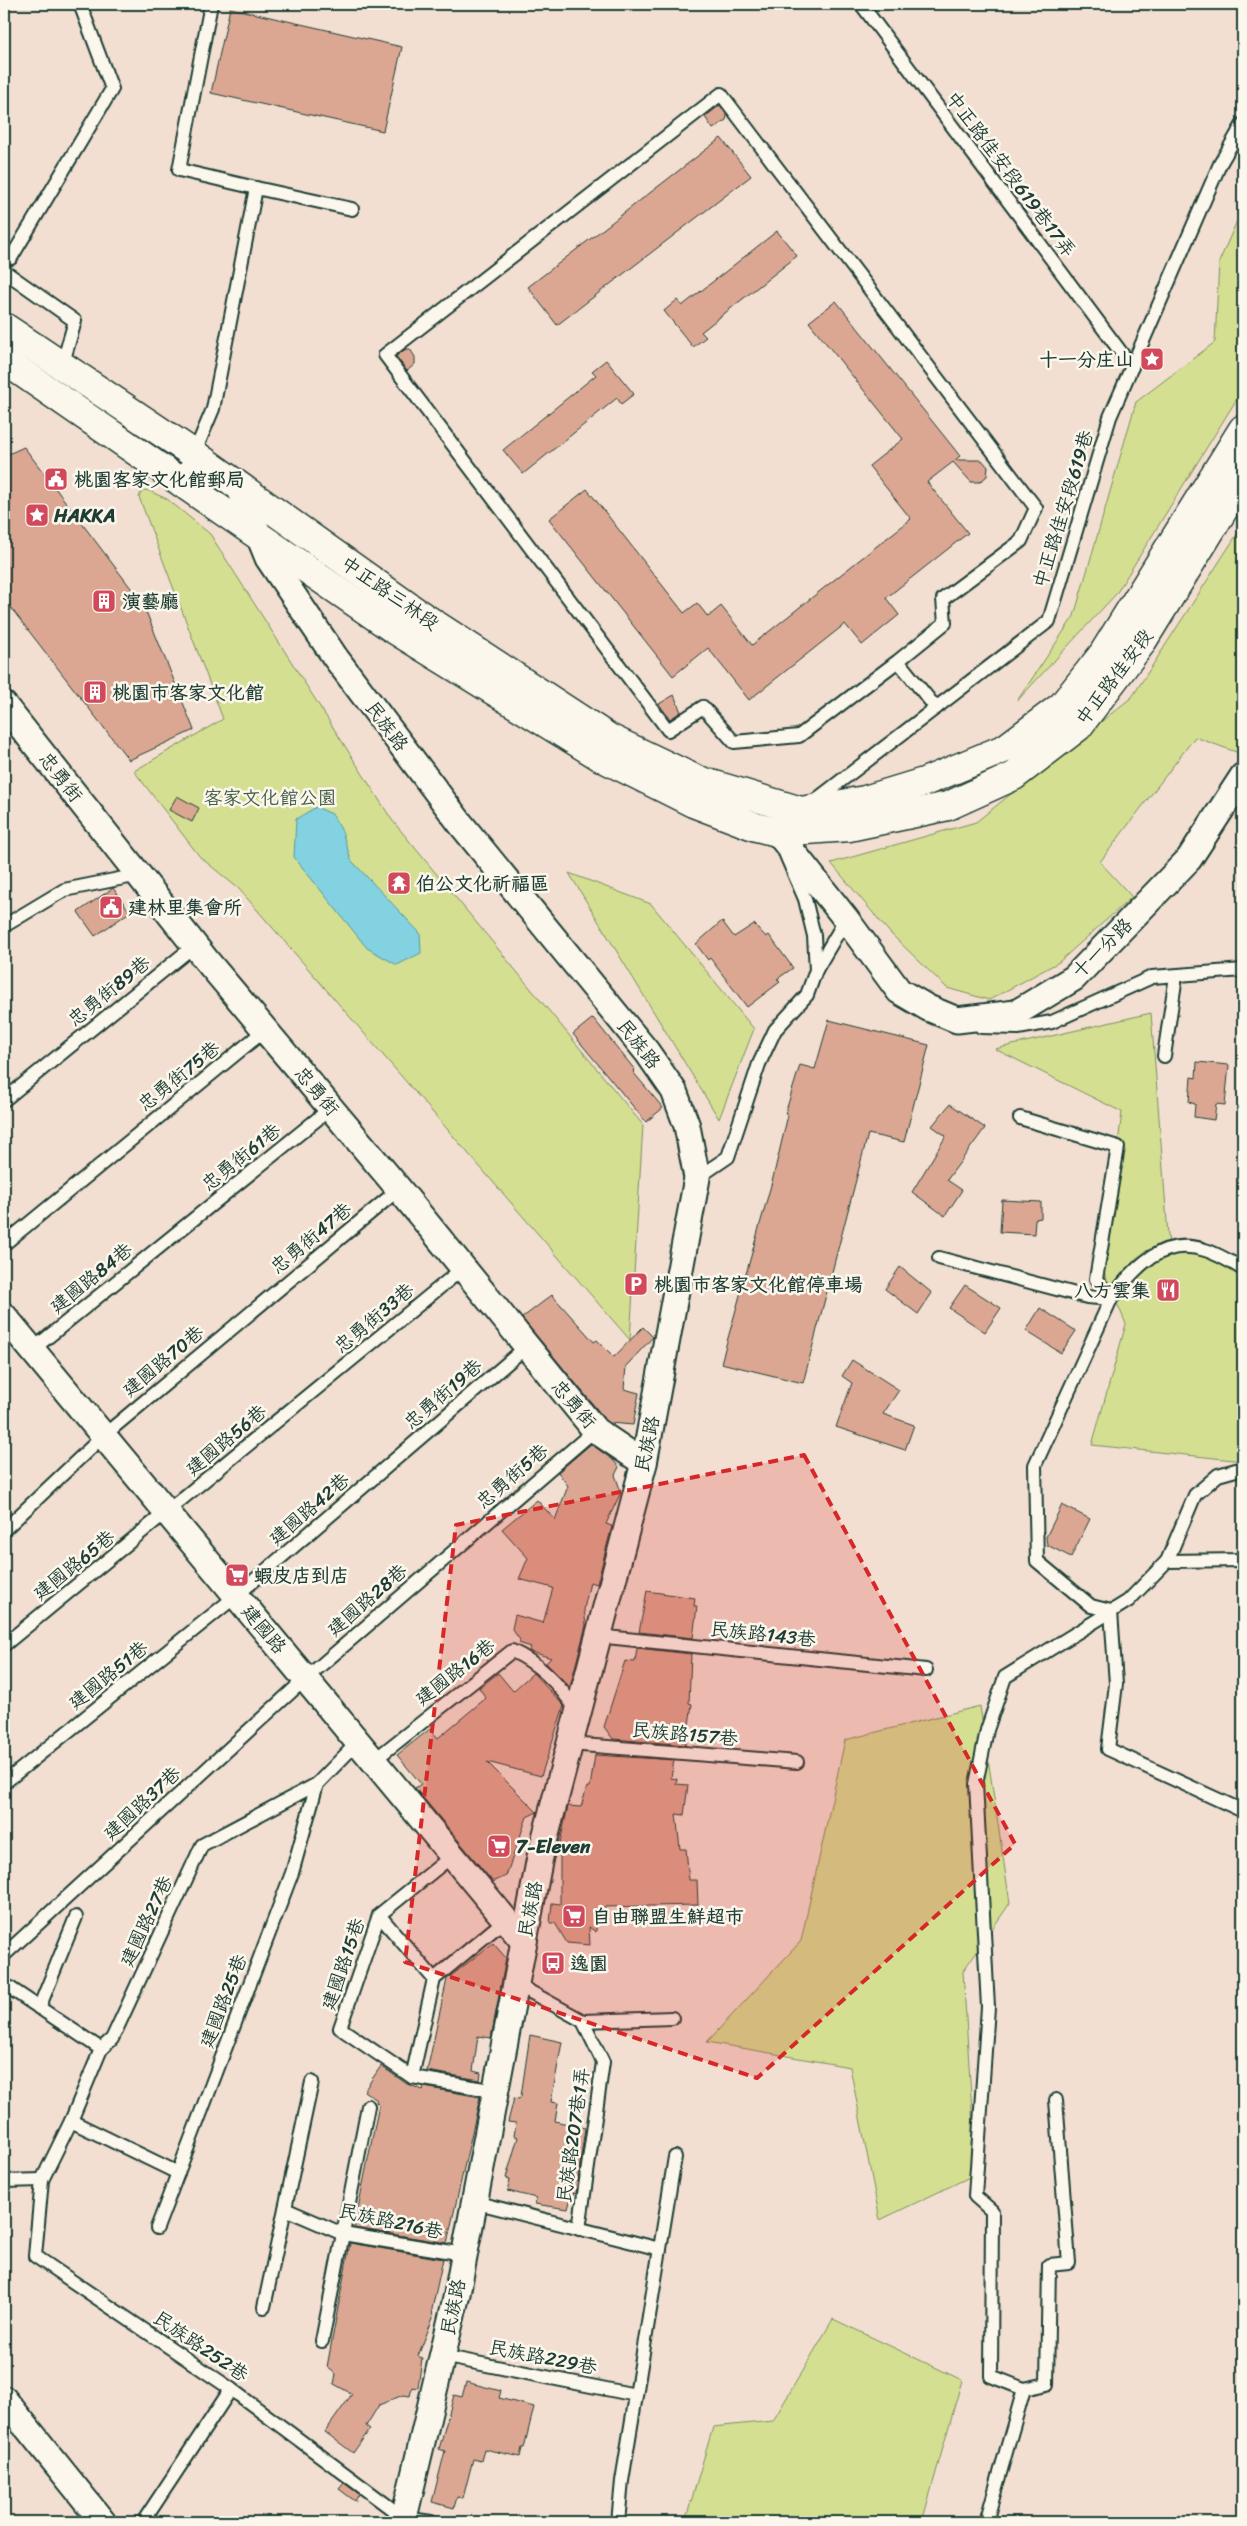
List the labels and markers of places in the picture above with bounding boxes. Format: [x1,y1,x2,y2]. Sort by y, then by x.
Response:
place label: 十一分庄山 [1039,343,1134,376]
place icon: 十一分庄山 [1139,346,1165,372]
place label: 桃園客家文化館郵局 [74,463,245,496]
public building icon: 桃園客家文化館郵局 [43,466,69,492]
place label: HAKKA [53,499,115,532]
place icon: HAKKA [24,502,50,528]
place label: 演藝廳 [122,585,179,618]
building icon: 演藝廳 [91,588,117,614]
place label: 桃園市客家文化館 [112,676,264,709]
building icon: 桃園市客家文化館 [82,679,108,705]
place label: 伯公文化祈福區 [416,867,549,900]
temple icon: 伯公文化祈福區 [386,870,412,896]
place label: 建林里集會所 [128,891,242,924]
public building icon: 建林里集會所 [98,894,124,920]
place label: 桃園市客家文化館停車場 [654,1268,863,1301]
parking icon: 桃園市客家文化館停車場 [623,1271,649,1297]
place label: 八方雲集 [1074,1274,1150,1307]
restaurant icon: 八方雲集 [1155,1277,1181,1303]
place label: 蝦皮店到店 [254,1559,349,1592]
supermarket icon: 蝦皮店到店 [224,1562,250,1588]
place label: 7-Eleven [516,1830,591,1863]
supermarket icon: 7-Eleven [486,1833,512,1859]
place label: 自由聯盟生鮮超市 [592,1900,744,1933]
supermarket icon: 自由聯盟生鮮超市 [561,1903,587,1929]
place label: 逸園 [570,1947,608,1980]
bus stop icon: 逸園 [540,1950,566,1976]

